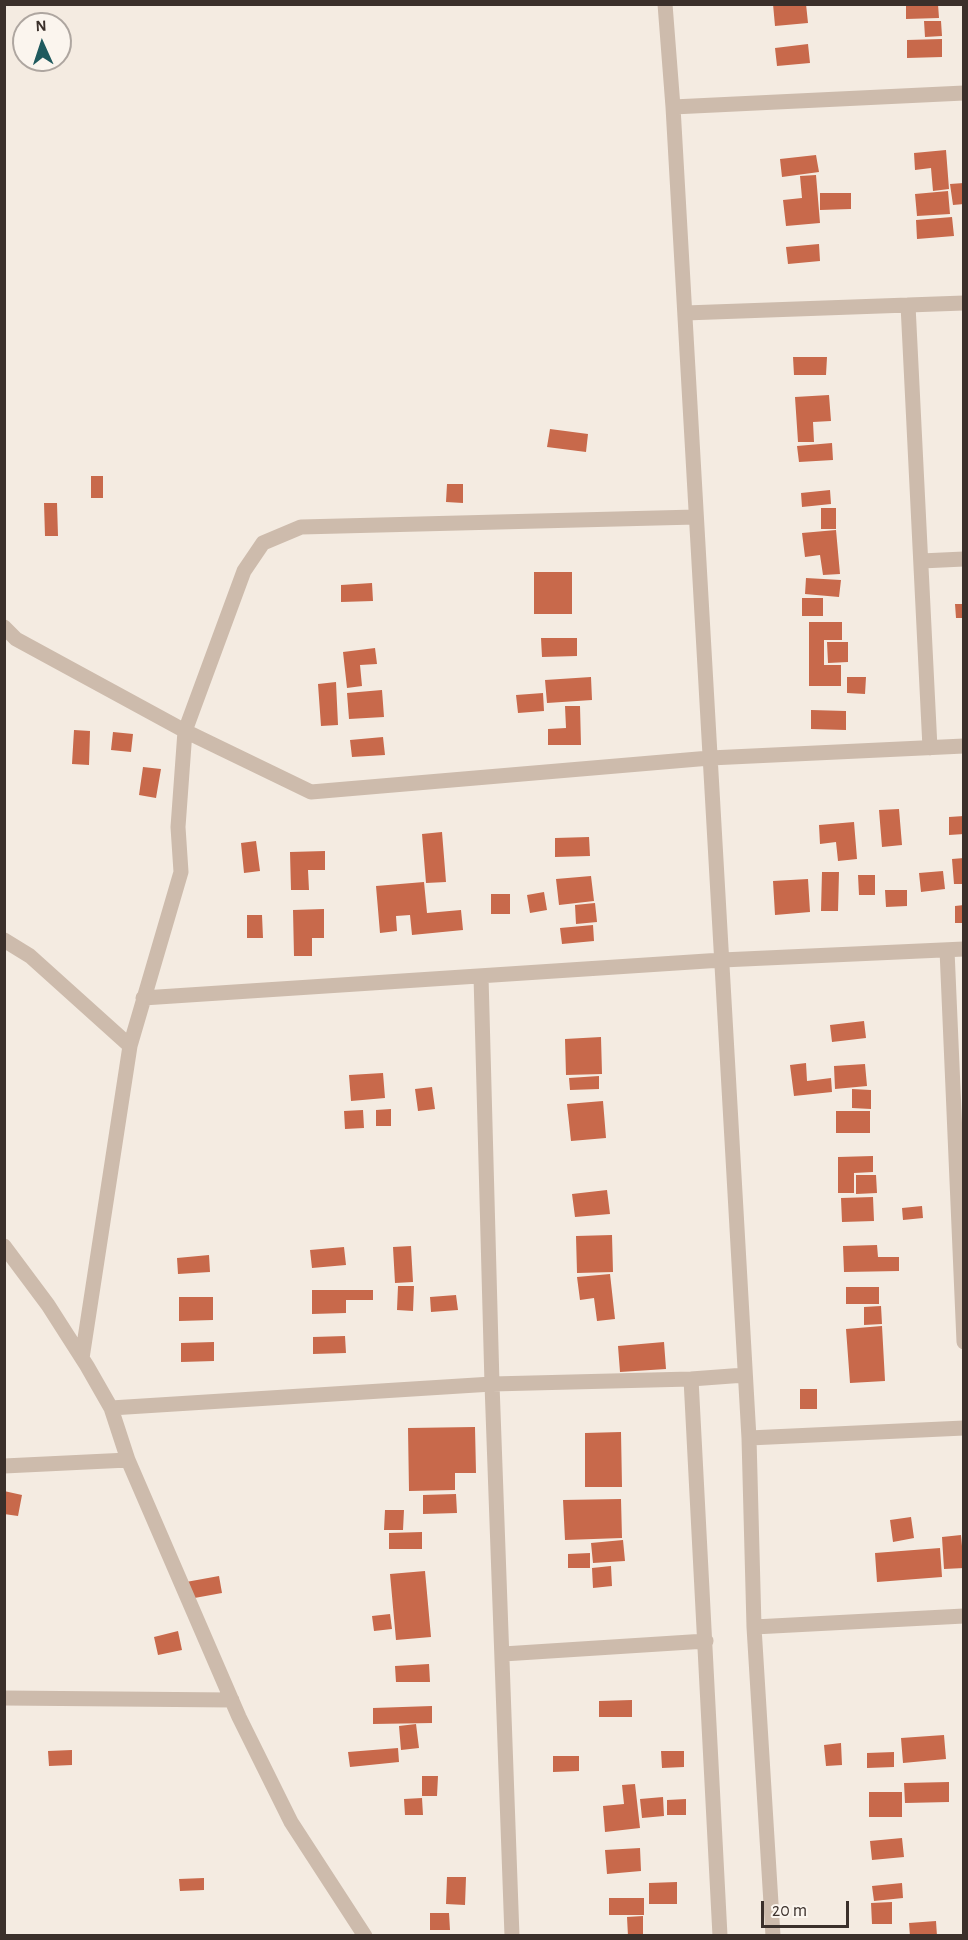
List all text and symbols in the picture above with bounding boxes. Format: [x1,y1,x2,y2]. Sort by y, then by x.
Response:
north arrow [12,12,72,72]
text: N [35,18,47,34]
scale bar [764,1889,852,1927]
text: 20 m [772,1902,807,1920]

